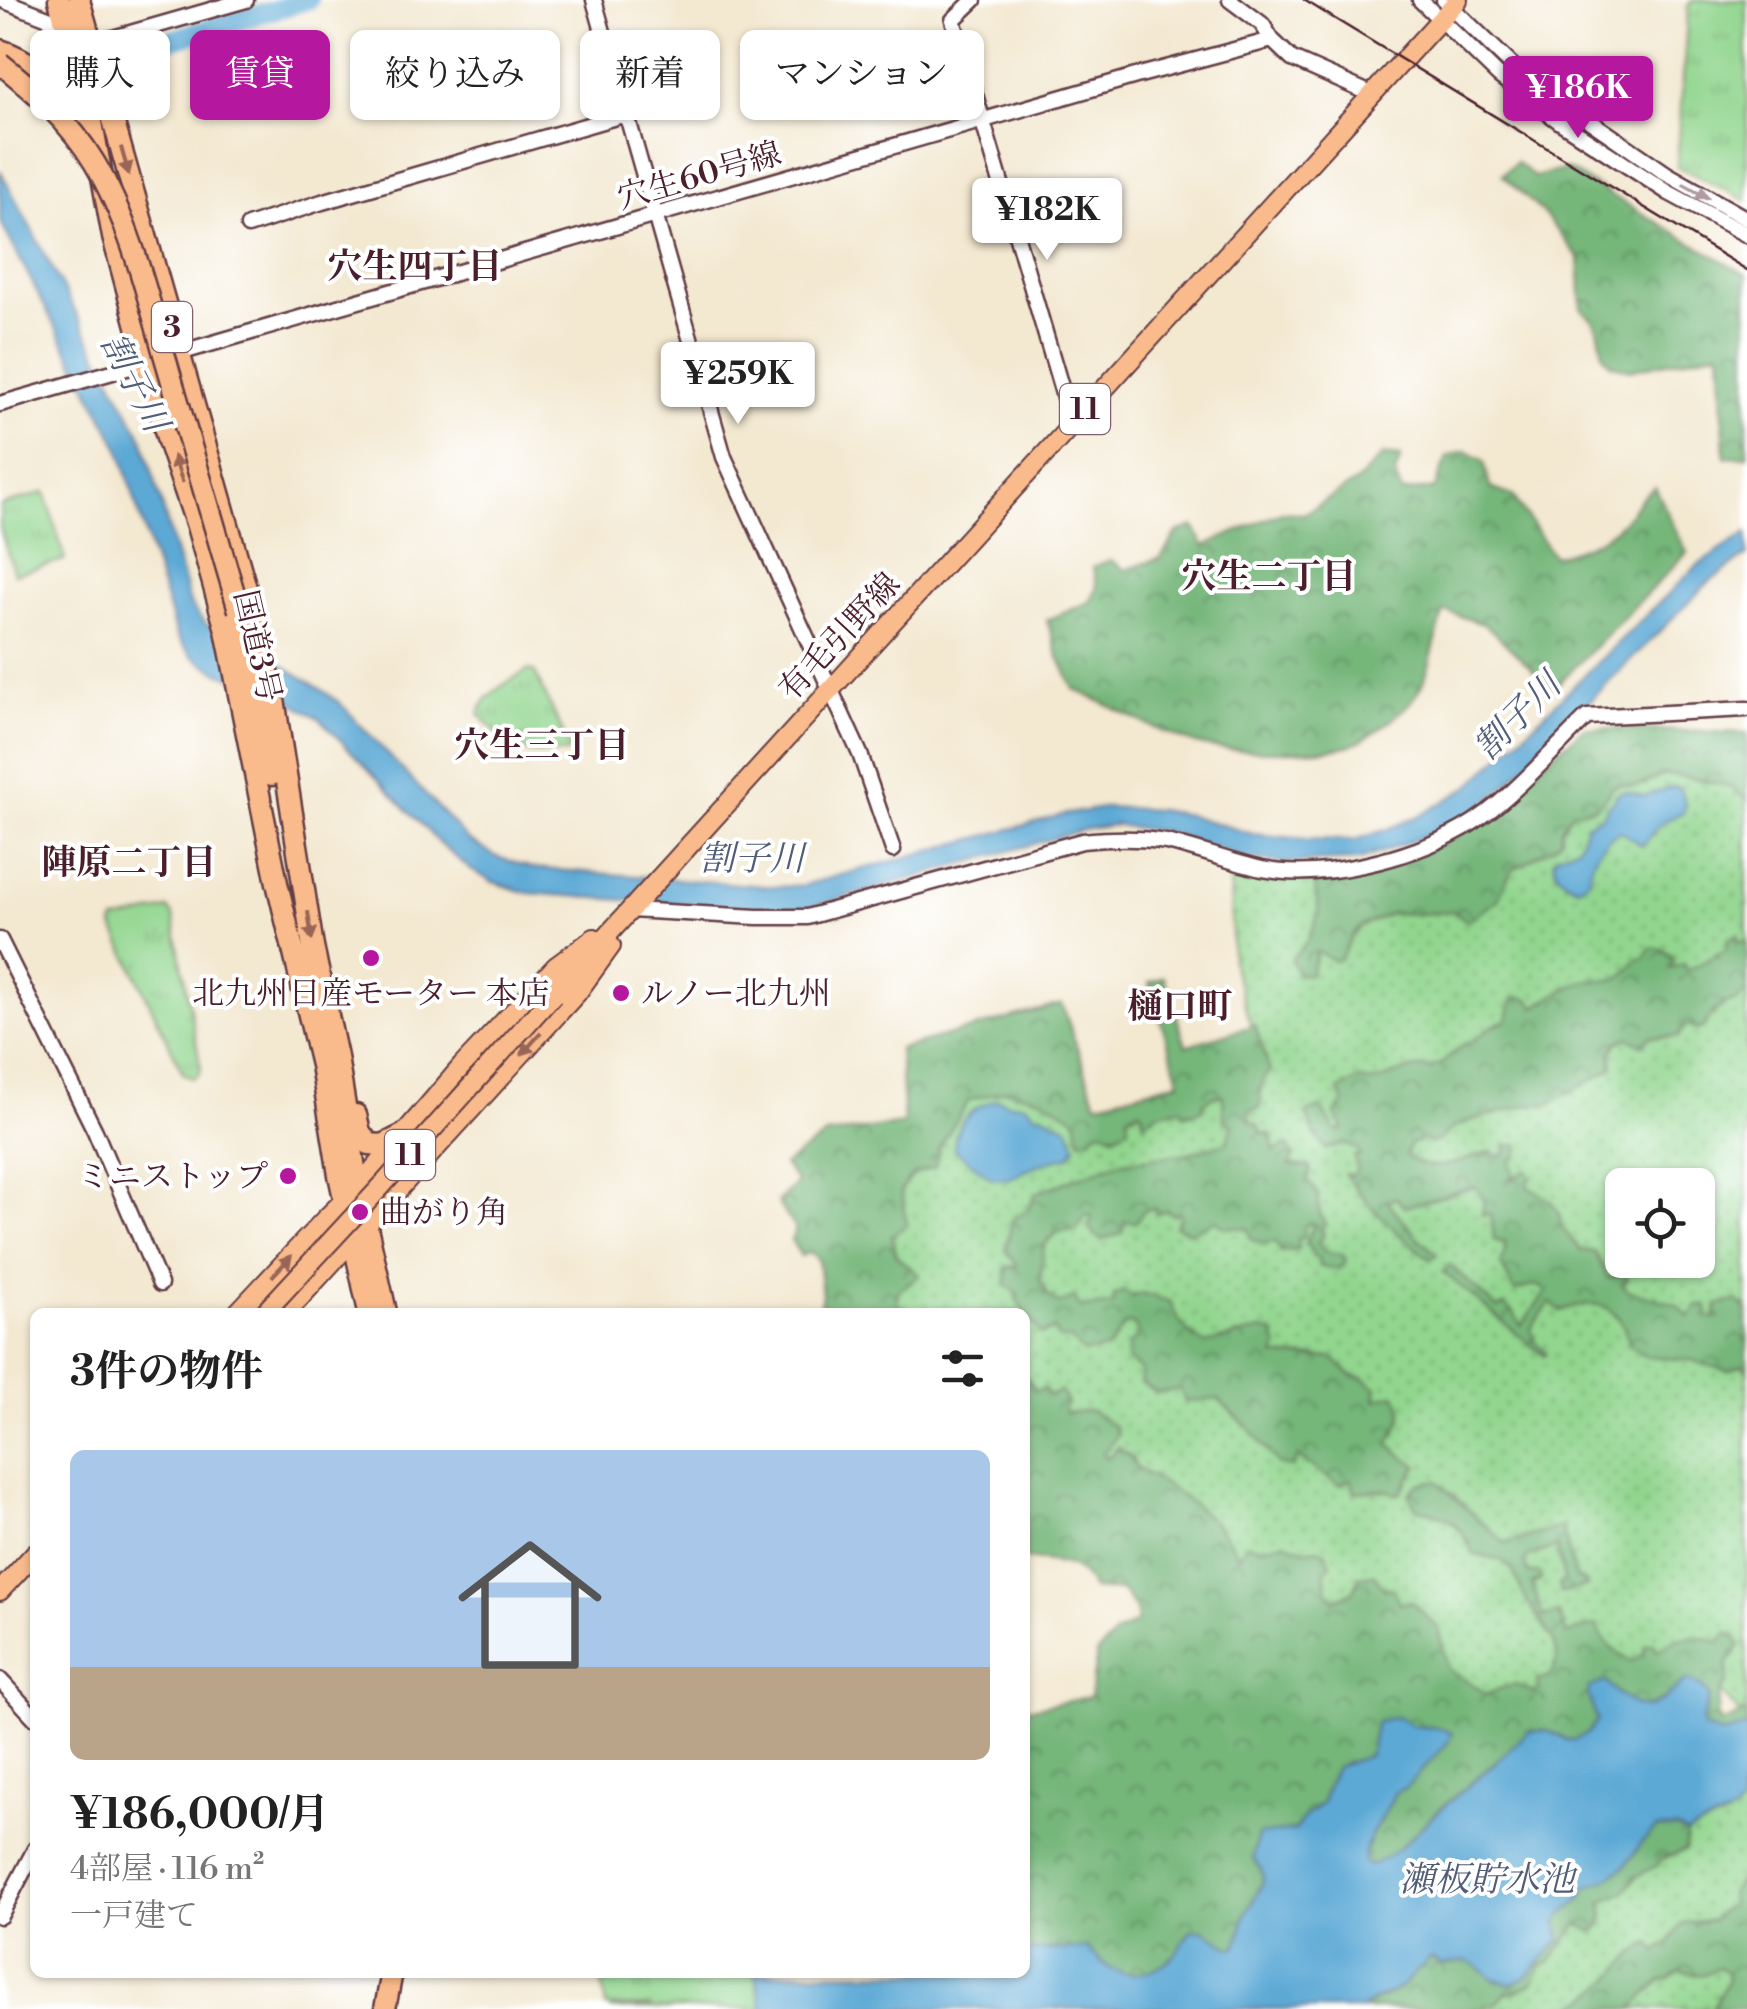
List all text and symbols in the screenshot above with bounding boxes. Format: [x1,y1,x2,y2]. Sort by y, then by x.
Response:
chip: 購入 [30,30,170,120]
chip: 賃貸 [190,30,330,120]
chip: 絞り込み [350,30,560,120]
chip: 新着 [580,30,720,120]
chip: マンション [740,30,984,120]
pin: ¥186K [1508,56,1648,141]
text: ¥186K [1525,68,1631,108]
street label: 穴生60号線 [613,133,786,218]
one-way arrow [118,146,133,177]
pin: ¥182K [977,178,1117,263]
one-way arrow [1682,182,1711,199]
text: ¥182K [994,190,1100,230]
district label: 穴生四丁目 [327,246,503,289]
road number: 3 [152,302,192,352]
water label: 割子川 [91,326,178,443]
pin: ¥259K [668,342,808,427]
text: ¥259K [683,354,793,394]
road number: 11 [1060,384,1110,434]
one-way arrow [169,454,184,484]
district label: 穴生二丁目 [1181,556,1357,599]
street label: 有毛引野線 [771,565,909,709]
street label: 国道3号 [225,586,289,706]
water label: 割子川 [1466,662,1573,769]
district label: 穴生三丁目 [454,725,630,768]
water label: 割子川 [699,838,808,881]
district label: 陣原二丁目 [41,842,217,885]
one-way arrow [303,911,319,943]
marker: 北九州日産モーター 本店 [360,947,382,969]
place label: 北九州日産モーター 本店 [192,974,550,1014]
place label: ルノー北九州 [641,974,831,1014]
marker: ルノー北九州 [610,982,632,1004]
district label: 樋口町 [1127,986,1233,1029]
one-way arrow [520,1031,542,1056]
road number: 11 [385,1130,435,1180]
place label: ミニストップ [77,1157,268,1197]
marker: ミニストップ [277,1165,299,1187]
map controls [1605,1168,1715,1278]
button: locate [1605,1168,1715,1278]
place label: 曲がり角 [380,1193,508,1233]
marker: 曲がり角 [349,1201,371,1223]
one-way arrow [270,1254,293,1278]
icon: filters [935,1341,990,1396]
text: 3件の物件 [70,1346,263,1399]
icon: home [440,1515,620,1695]
text: ¥186,000/月 [70,1789,329,1842]
text: 4部屋 · 116 m² [70,1849,264,1889]
water label: 瀬板貯水池 [1399,1859,1578,1902]
text: 一戸建て [70,1896,198,1936]

